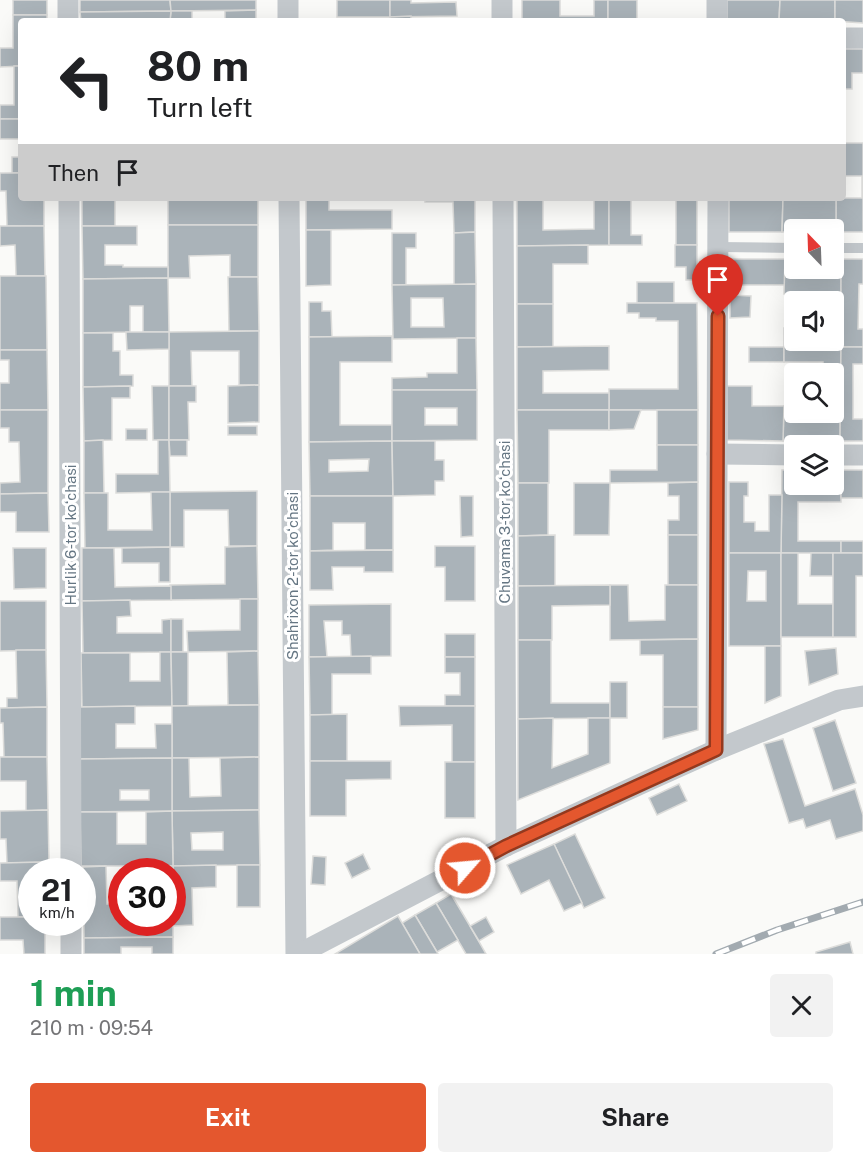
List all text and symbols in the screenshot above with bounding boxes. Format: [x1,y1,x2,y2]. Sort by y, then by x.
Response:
text: 80 m [147,41,249,90]
icon: left [48,42,126,120]
text: Turn left [147,91,253,123]
icon: arrive [111,156,144,189]
text: Then [48,160,99,186]
north arrow [784,219,844,279]
map controls [784,219,844,495]
pin [692,254,743,316]
icon: arrive [701,263,734,296]
button: sound [784,291,844,351]
button: search [784,363,844,423]
button: layers [784,435,844,495]
street label: Chuvama 3-tor koʻchasi [496,441,513,603]
street label: Hurlik 6-tor koʻchasi [62,465,79,605]
street label: Shahrixon 2-tor koʻchasi [284,492,301,660]
position arrow [433,836,497,900]
speed limit sign: 30 [108,858,186,936]
text: 21 [41,872,73,908]
text: km/h [39,904,75,921]
text: 1 min [30,972,117,1014]
button: close [770,974,833,1037]
text: 210 m · 09:54 [30,1016,153,1040]
button: Exit [30,1083,426,1152]
button: Share [438,1083,833,1152]

